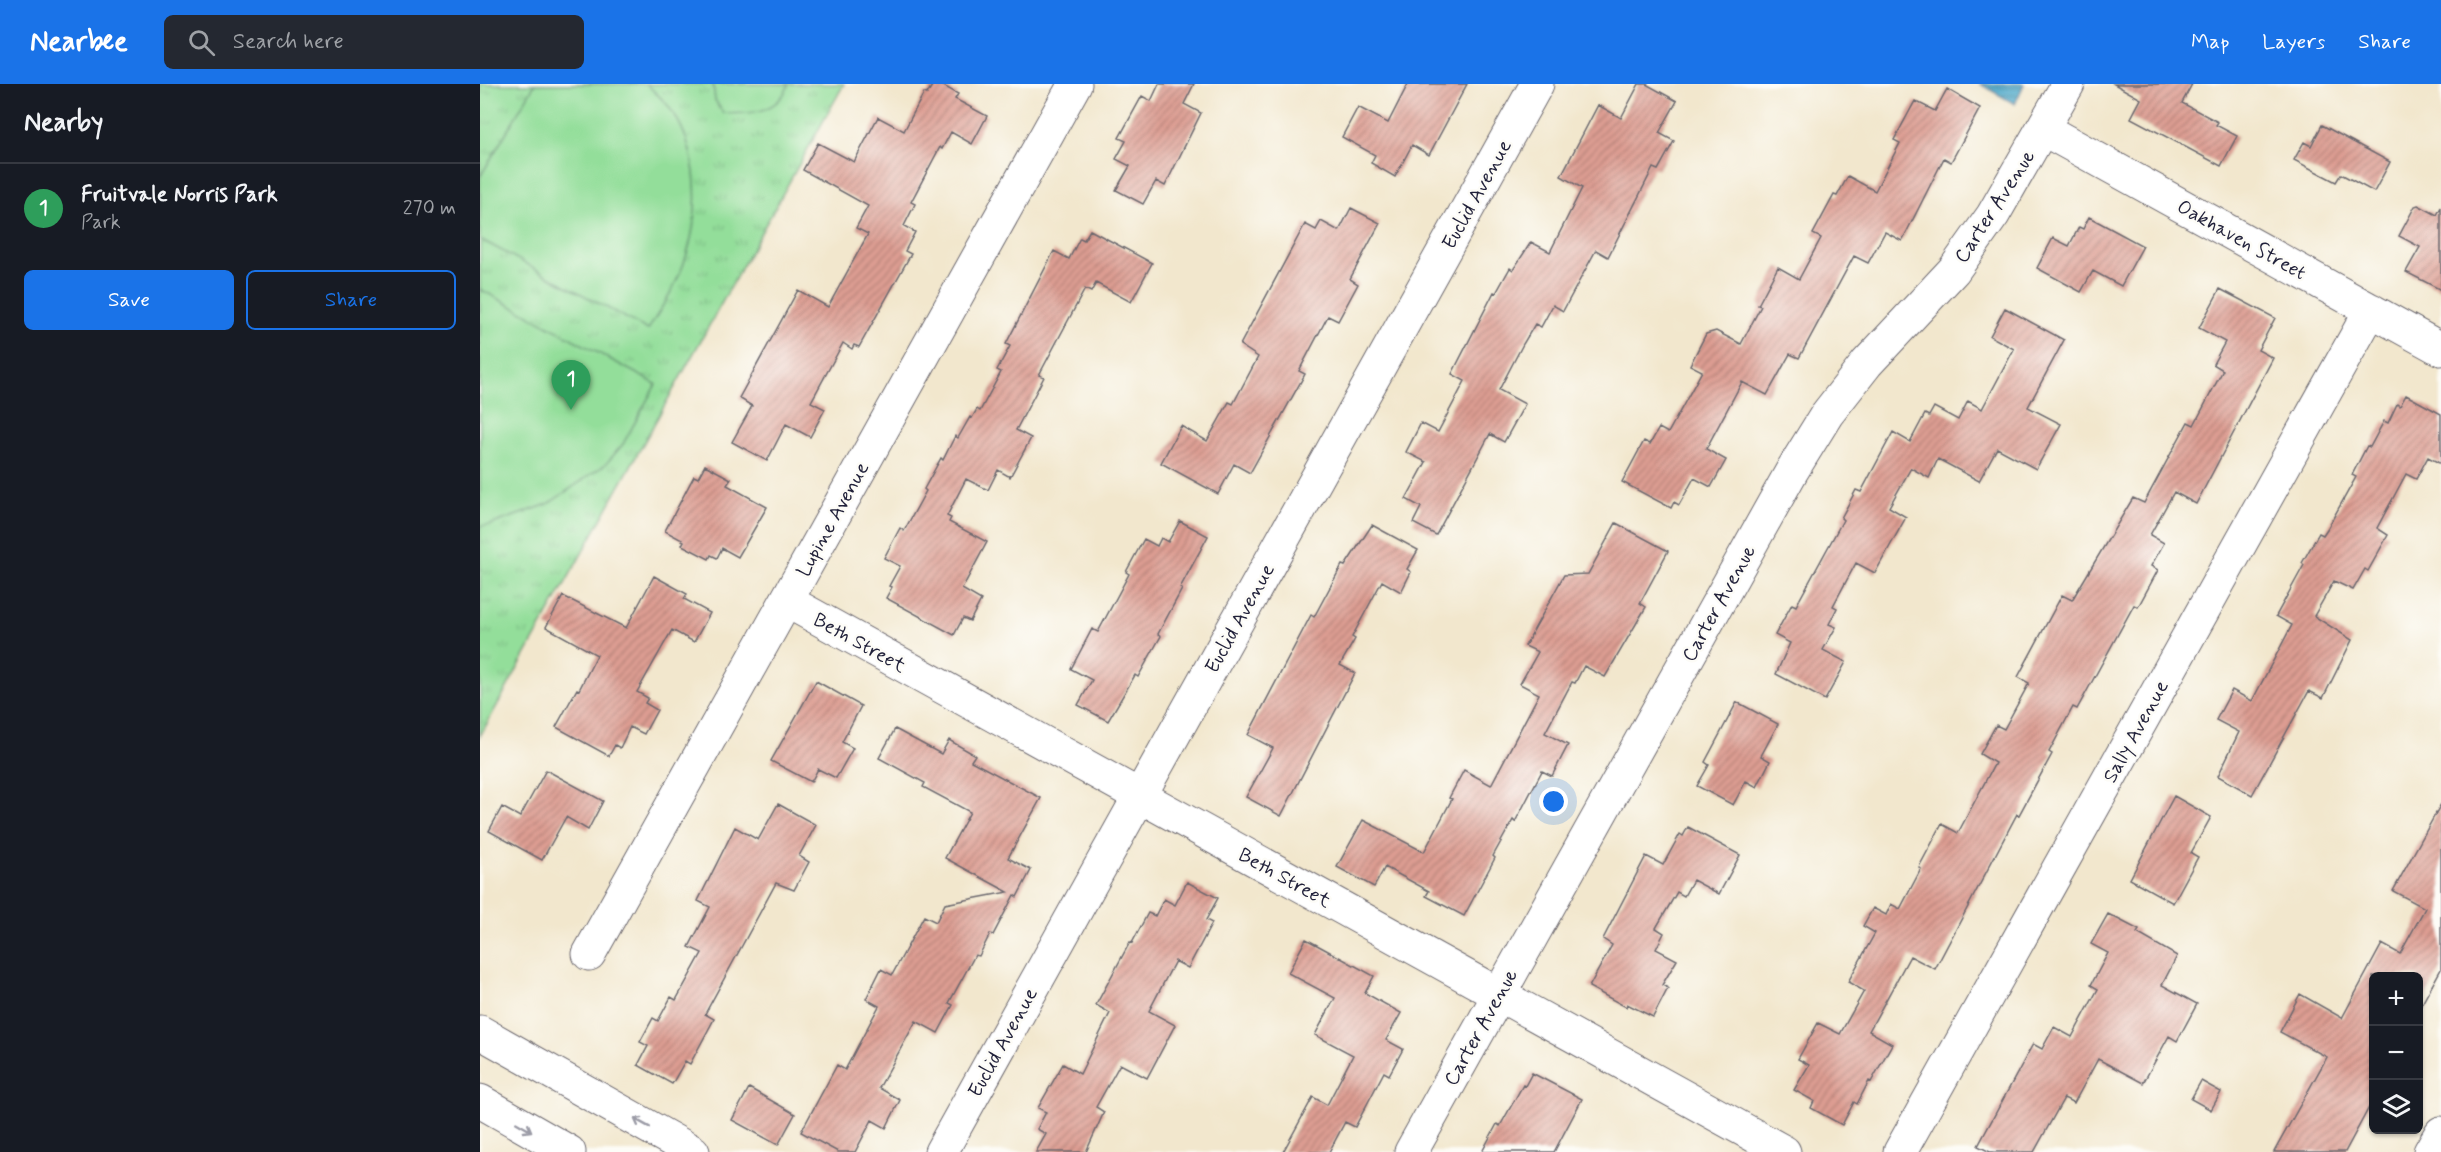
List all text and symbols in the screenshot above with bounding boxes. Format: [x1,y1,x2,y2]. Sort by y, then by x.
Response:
search box [164,15,584,69]
text: Nearbee [30,24,128,61]
icon: search [185,26,218,59]
text: Search here [233,28,344,56]
text: Map [2191,28,2229,56]
text: Layers [2262,28,2325,56]
text: Share [2358,28,2411,56]
text: Nearby [24,106,103,140]
street label: Euclid Avenue [1436,135,1519,254]
street label: Carter Avenue [1949,145,2042,269]
text: Fruitvale Norris Park [81,181,278,209]
street label: Oakhaven Street [2172,194,2311,287]
text: 1 [39,195,48,222]
text: 270 m [403,195,456,222]
text: Park [81,209,121,236]
button: Save [24,270,234,330]
button: Share [246,270,456,330]
pin: 1 [552,360,590,410]
street label: Lupine Avenue [791,457,876,582]
street label: Carter Avenue [1676,540,1763,667]
street label: Euclid Avenue [1199,559,1282,678]
street label: Beth Street [808,607,911,680]
street label: Sally Avenue [2097,675,2176,788]
your location [1539,787,1568,816]
street label: Beth Street [1233,842,1336,915]
street label: Carter Avenue [1438,964,1525,1091]
map controls [2369,972,2423,1134]
button: + [2369,972,2423,1026]
street label: Euclid Avenue [962,983,1045,1102]
button: − [2369,1026,2423,1080]
button: layers [2369,1080,2423,1134]
one-way arrow [633,1117,651,1128]
one-way arrow [516,1121,533,1133]

